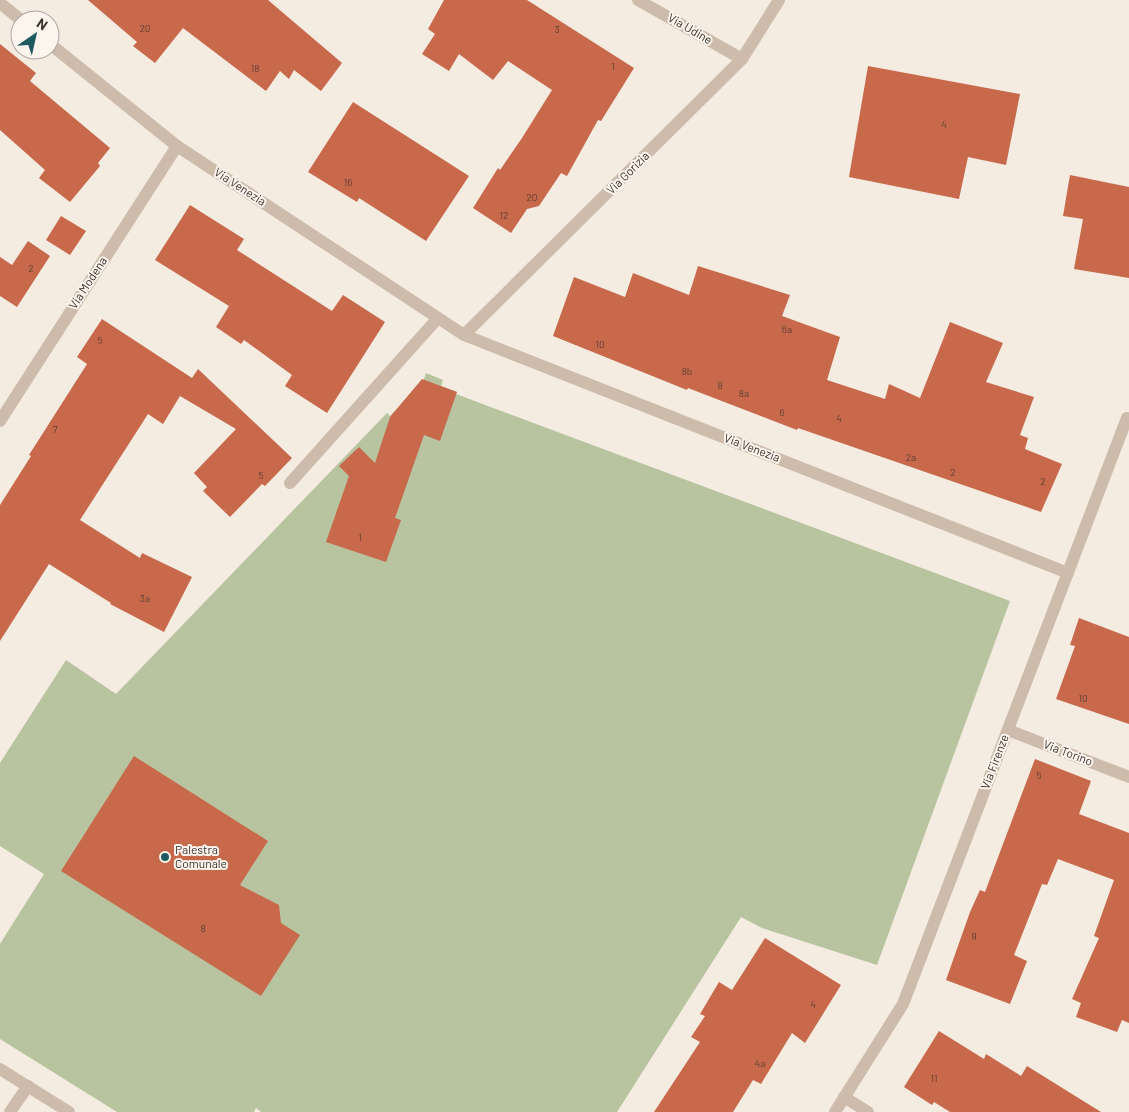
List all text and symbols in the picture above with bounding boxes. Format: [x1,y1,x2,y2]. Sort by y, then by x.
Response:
north arrow [10,10,60,60]
street label: Via Udine [666,10,715,46]
text: N [34,14,51,33]
house number: 20 [139,22,151,34]
house number: 3 [554,23,560,35]
house number: 1 [611,60,615,72]
house number: 18 [251,62,259,74]
house number: 4 [941,118,947,130]
street label: Via Gorizia [603,148,652,197]
street label: Via Venezia [212,164,269,208]
house number: 16 [344,176,352,188]
house number: 20 [526,191,538,203]
house number: 12 [500,209,508,221]
street label: Via Modena [65,254,109,311]
house number: 2 [28,262,34,274]
house number: 6a [782,323,792,335]
house number: 5 [97,334,103,346]
house number: 10 [595,338,605,350]
house number: 8b [682,365,692,377]
house number: 8 [717,379,723,391]
house number: 8a [739,387,749,399]
house number: 6 [779,406,785,418]
house number: 4 [836,412,842,424]
house number: 7 [53,423,58,435]
street label: Via Venezia [722,430,782,464]
house number: 2a [906,451,916,463]
house number: 2 [950,466,956,478]
house number: 5 [258,469,264,481]
house number: 2 [1040,475,1046,487]
house number: 1 [358,531,362,543]
house number: 3a [140,592,150,604]
house number: 10 [1078,692,1088,704]
street label: Via Firenze [977,732,1011,791]
street label: Via Torino [1042,736,1095,768]
house number: 5 [1036,769,1042,781]
place label: Palestra Comunale [175,842,227,870]
marker: Palestra Comunale [159,851,171,863]
house number: 8 [200,922,206,934]
house number: 9 [971,930,977,942]
house number: 4 [810,998,816,1010]
house number: 4a [755,1057,765,1069]
house number: 11 [930,1072,938,1084]

